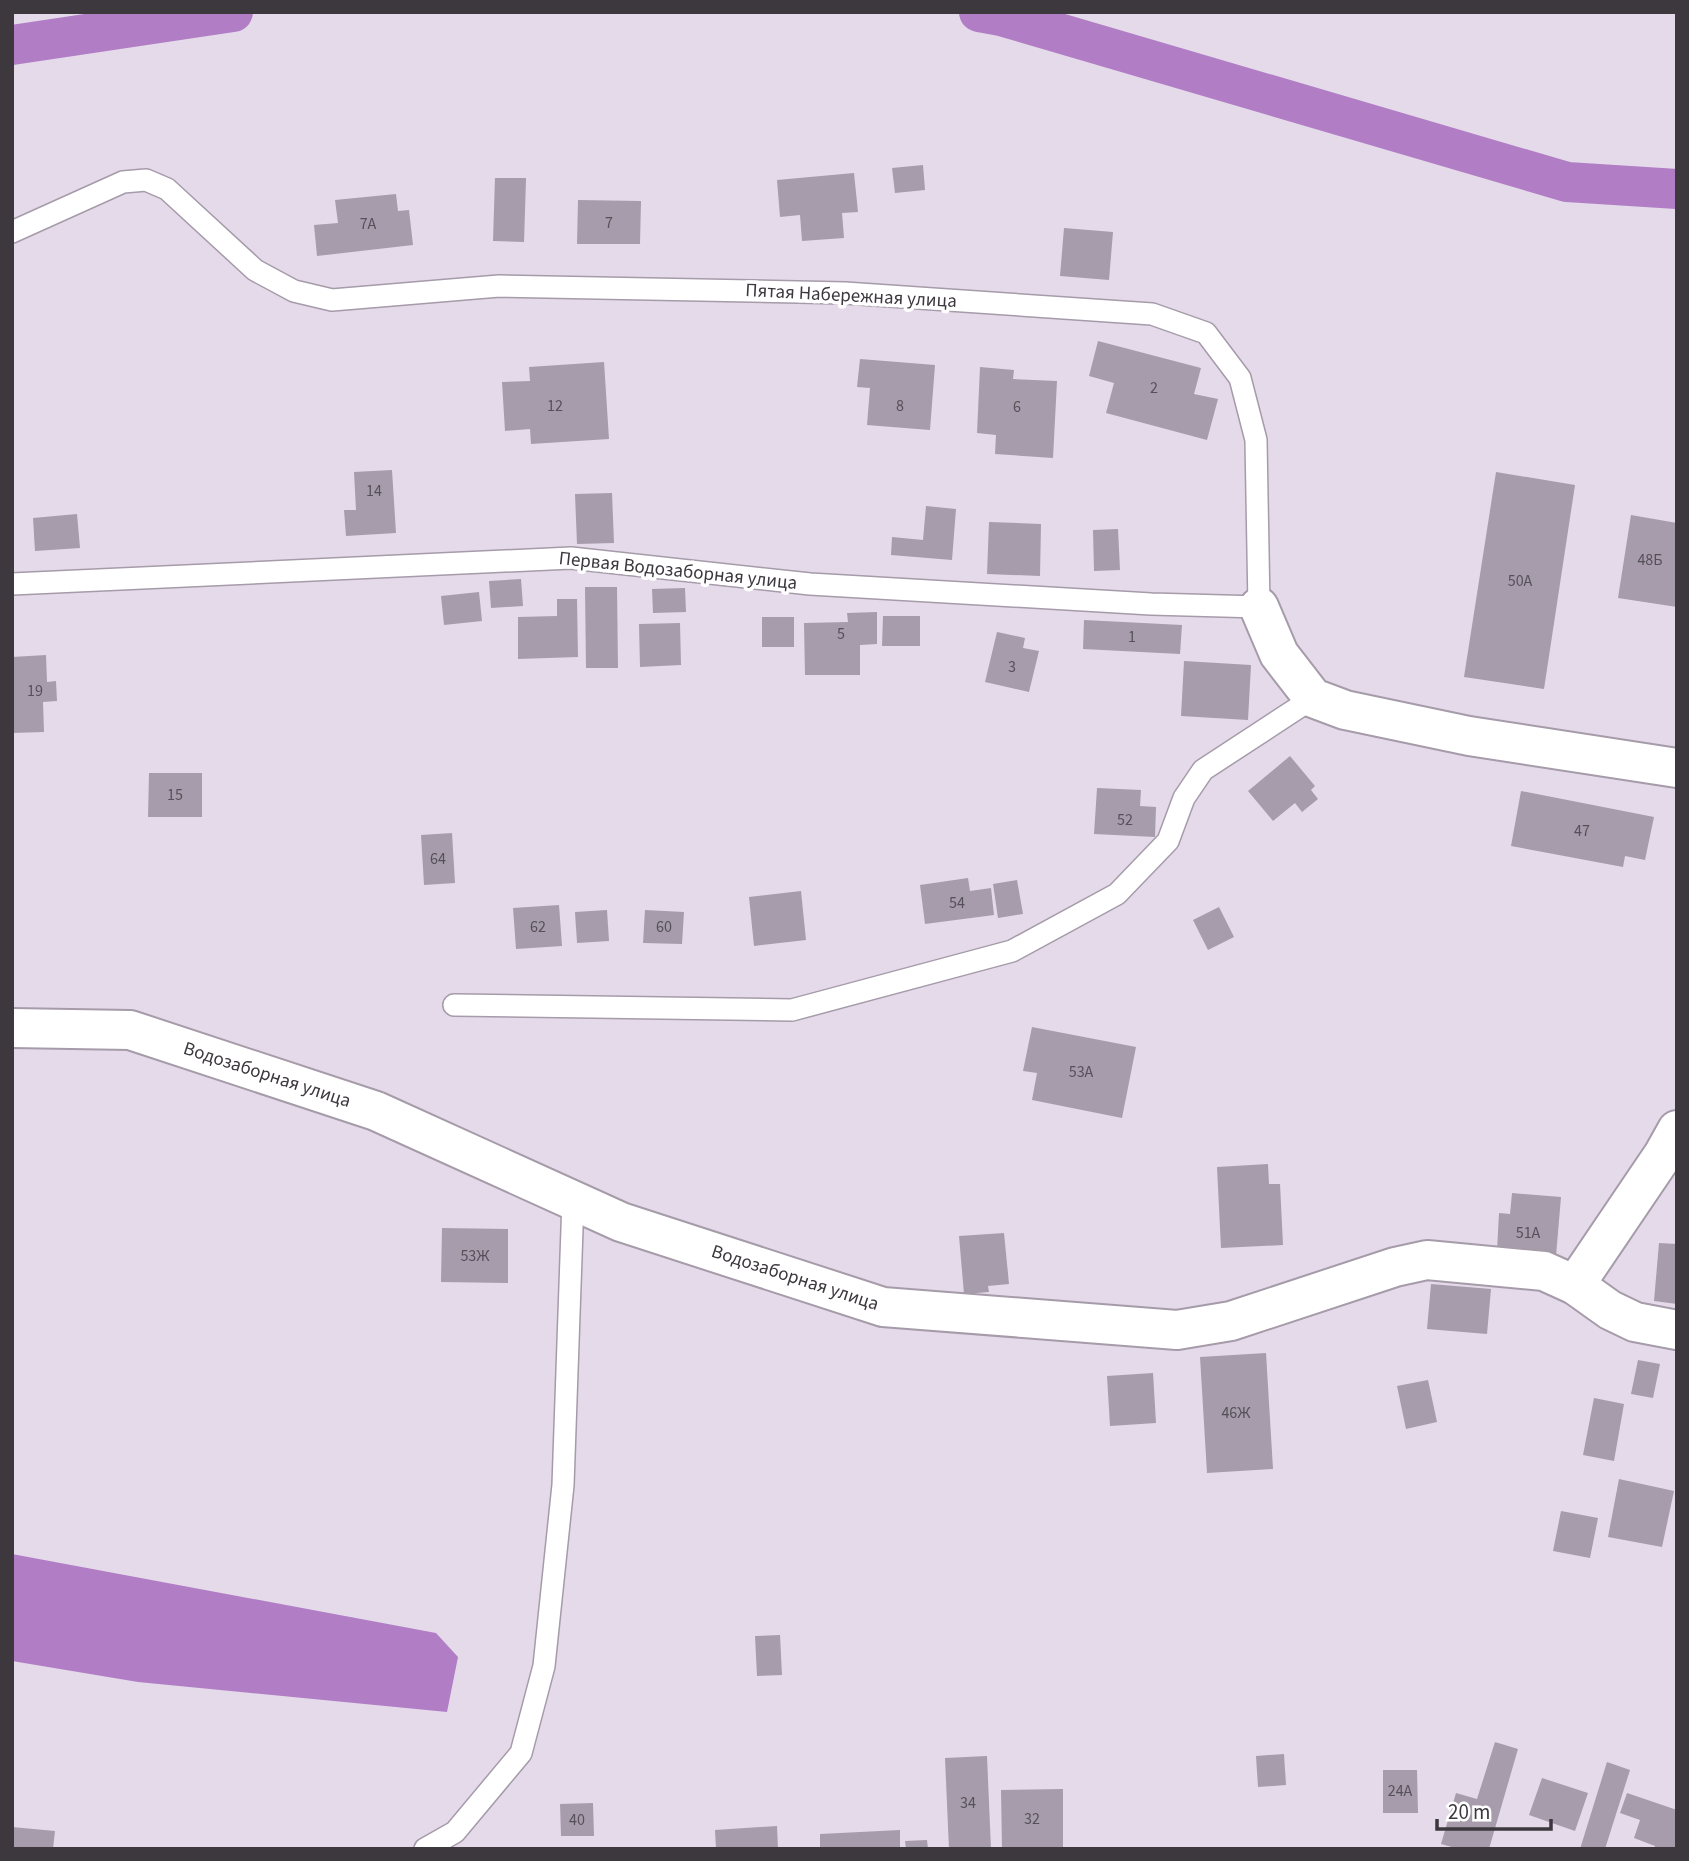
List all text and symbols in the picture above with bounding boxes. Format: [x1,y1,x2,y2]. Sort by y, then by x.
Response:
house number: 7 [605,212,613,234]
house number: 7А [360,213,377,235]
street label: Пятая Набережная улица [744,277,958,315]
house number: 2 [1150,377,1158,399]
house number: 12 [547,395,563,417]
house number: 8 [896,395,904,417]
house number: 6 [1013,396,1021,418]
house number: 14 [366,480,382,502]
street label: Первая Водозаборная улица [557,545,799,597]
house number: 48Б [1637,549,1663,571]
house number: 50А [1508,570,1533,592]
house number: 5 [837,623,845,645]
house number: 1 [1128,626,1136,648]
house number: 3 [1008,656,1016,678]
house number: 19 [27,680,43,702]
house number: 15 [167,784,183,806]
house number: 52 [1117,809,1133,831]
house number: 47 [1574,820,1590,842]
house number: 64 [430,848,446,870]
house number: 54 [949,892,965,914]
house number: 62 [530,916,546,938]
house number: 60 [656,916,672,938]
street label: Водозаборная улица [180,1035,354,1115]
house number: 53А [1069,1061,1094,1083]
house number: 51А [1516,1222,1541,1244]
street label: Водозаборная улица [708,1238,882,1318]
house number: 53Ж [460,1245,490,1267]
house number: 46Ж [1221,1402,1251,1424]
house number: 24А [1388,1780,1413,1802]
scale bar [1437,1787,1551,1831]
house number: 34 [960,1792,976,1814]
text: 20 m [1448,1797,1490,1827]
house number: 32 [1024,1808,1040,1830]
house number: 40 [569,1809,585,1831]

